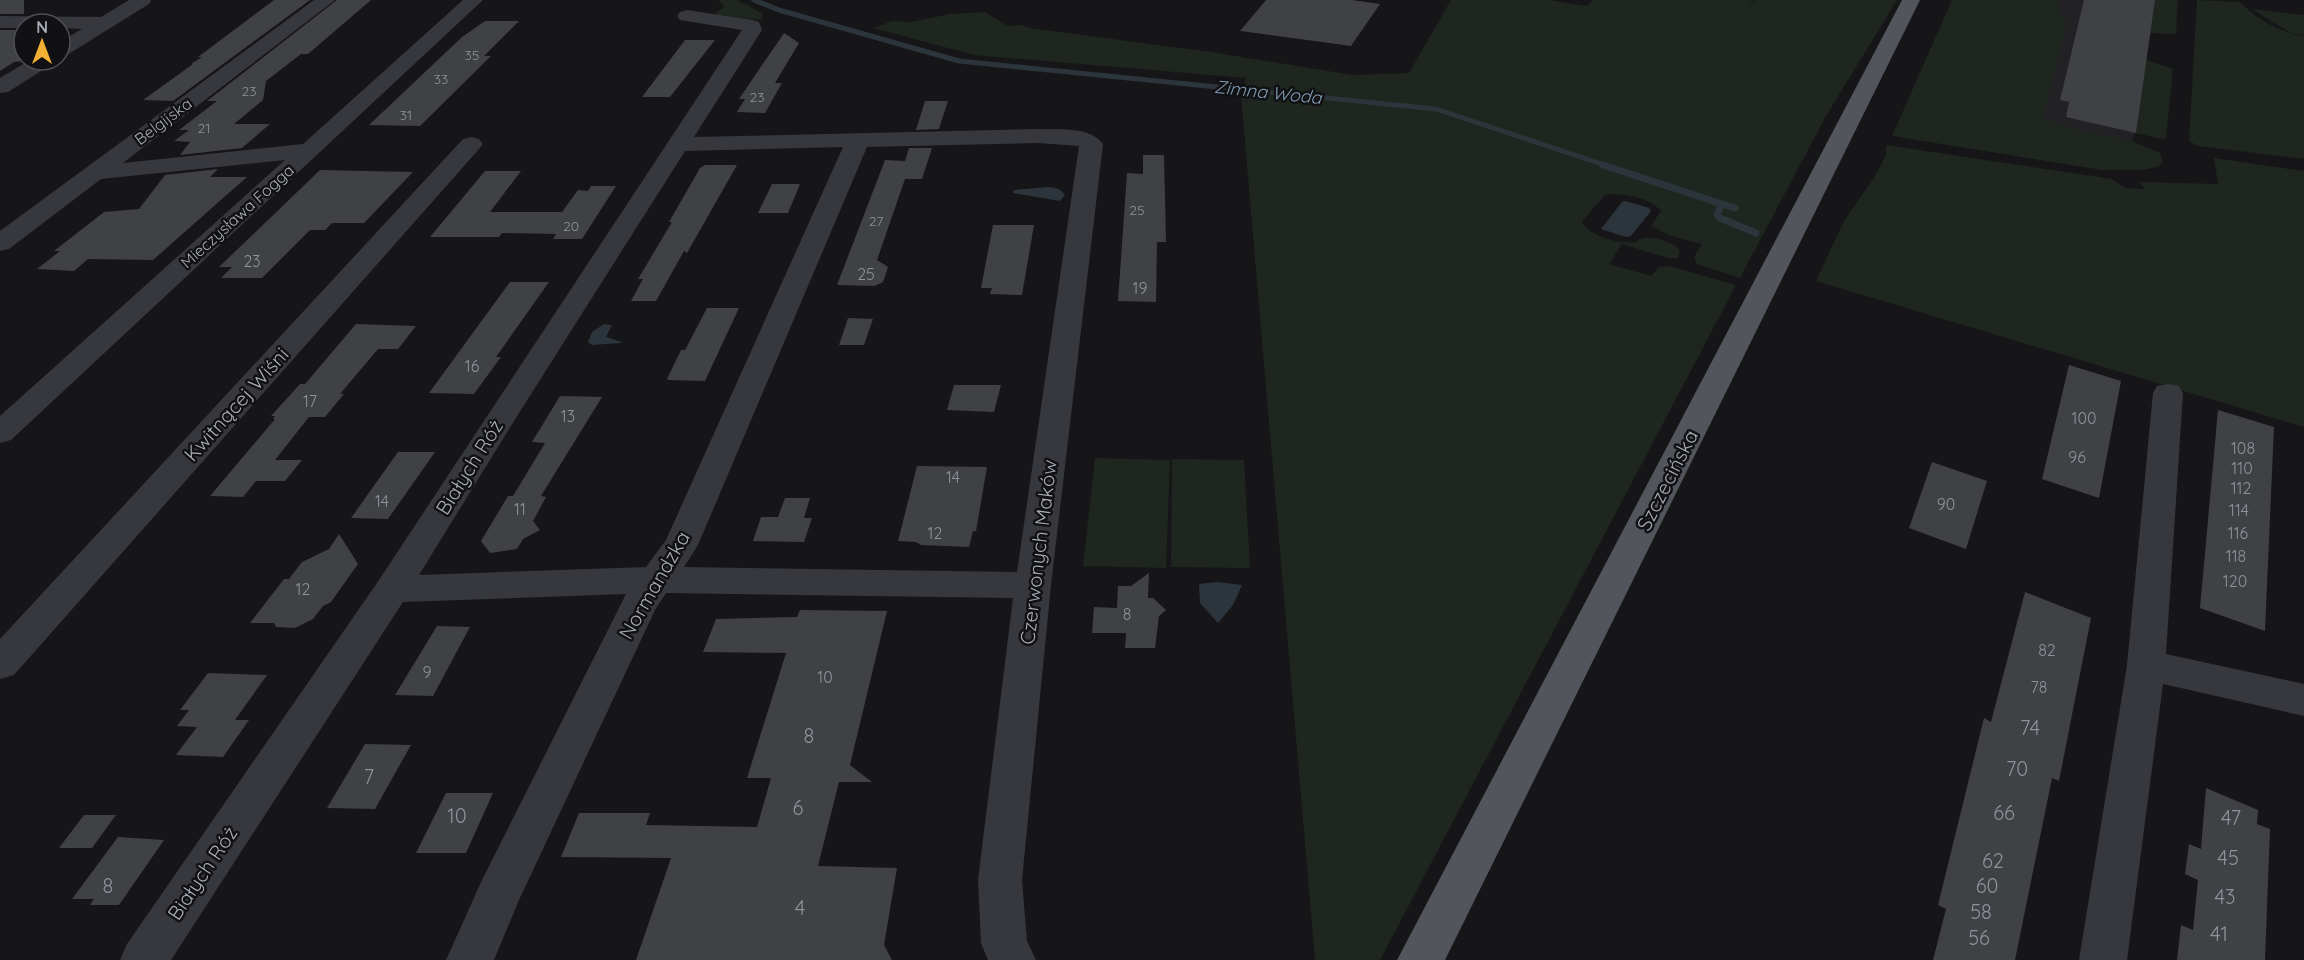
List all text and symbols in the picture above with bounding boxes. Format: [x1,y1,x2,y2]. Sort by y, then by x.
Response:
north arrow [12,12,72,72]
text: N [36,17,48,37]
house number: 35 [465,46,479,64]
house number: 33 [434,70,448,88]
water label: Zimna Woda [1213,75,1324,109]
house number: 23 [241,82,257,100]
house number: 23 [749,88,765,106]
street label: Belgijska [130,93,196,149]
house number: 31 [400,106,412,124]
house number: 21 [198,119,210,137]
street label: Mieczysława Fogga [176,160,298,272]
house number: 25 [1129,201,1145,219]
house number: 27 [869,212,883,230]
house number: 20 [563,217,579,235]
house number: 23 [243,251,261,271]
house number: 25 [857,264,875,284]
house number: 19 [1133,278,1147,298]
street label: Kwitnącej Wiśni [178,342,294,466]
house number: 16 [465,356,480,376]
house number: 17 [303,391,317,411]
house number: 13 [561,406,575,426]
house number: 100 [2072,408,2096,428]
street label: Białych Róż [430,415,508,519]
street label: Szczecińska [1631,425,1703,535]
house number: 108 [2231,438,2255,458]
house number: 96 [2068,447,2086,467]
street label: Czerwonych Maków [1014,458,1062,646]
house number: 110 [2231,458,2253,478]
house number: 14 [946,467,960,487]
house number: 112 [2231,478,2251,498]
house number: 14 [375,491,389,511]
house number: 90 [1937,494,1955,514]
house number: 11 [514,499,526,519]
house number: 114 [2229,500,2249,520]
house number: 12 [928,523,943,543]
house number: 116 [2228,523,2249,543]
street label: Normandzka [613,526,695,644]
house number: 118 [2226,546,2246,566]
house number: 120 [2223,571,2247,591]
house number: 12 [296,579,311,599]
house number: 8 [1123,604,1131,624]
house number: 82 [2038,640,2056,660]
house number: 9 [423,662,432,682]
house number: 10 [817,667,833,687]
house number: 78 [2031,677,2047,697]
house number: 74 [2020,715,2040,740]
house number: 8 [804,723,814,748]
house number: 70 [2006,756,2028,781]
house number: 7 [364,764,374,789]
house number: 6 [793,795,804,820]
house number: 66 [1993,800,2015,825]
house number: 10 [447,803,467,828]
house number: 47 [2221,805,2241,830]
street label: Białych Róż [162,821,242,925]
house number: 45 [2217,845,2239,870]
house number: 62 [1982,848,2004,873]
house number: 8 [103,873,113,898]
house number: 60 [1976,873,1998,898]
house number: 43 [2214,884,2236,909]
house number: 4 [795,895,805,920]
house number: 58 [1970,899,1992,924]
house number: 41 [2210,921,2228,946]
house number: 56 [1968,925,1990,950]

